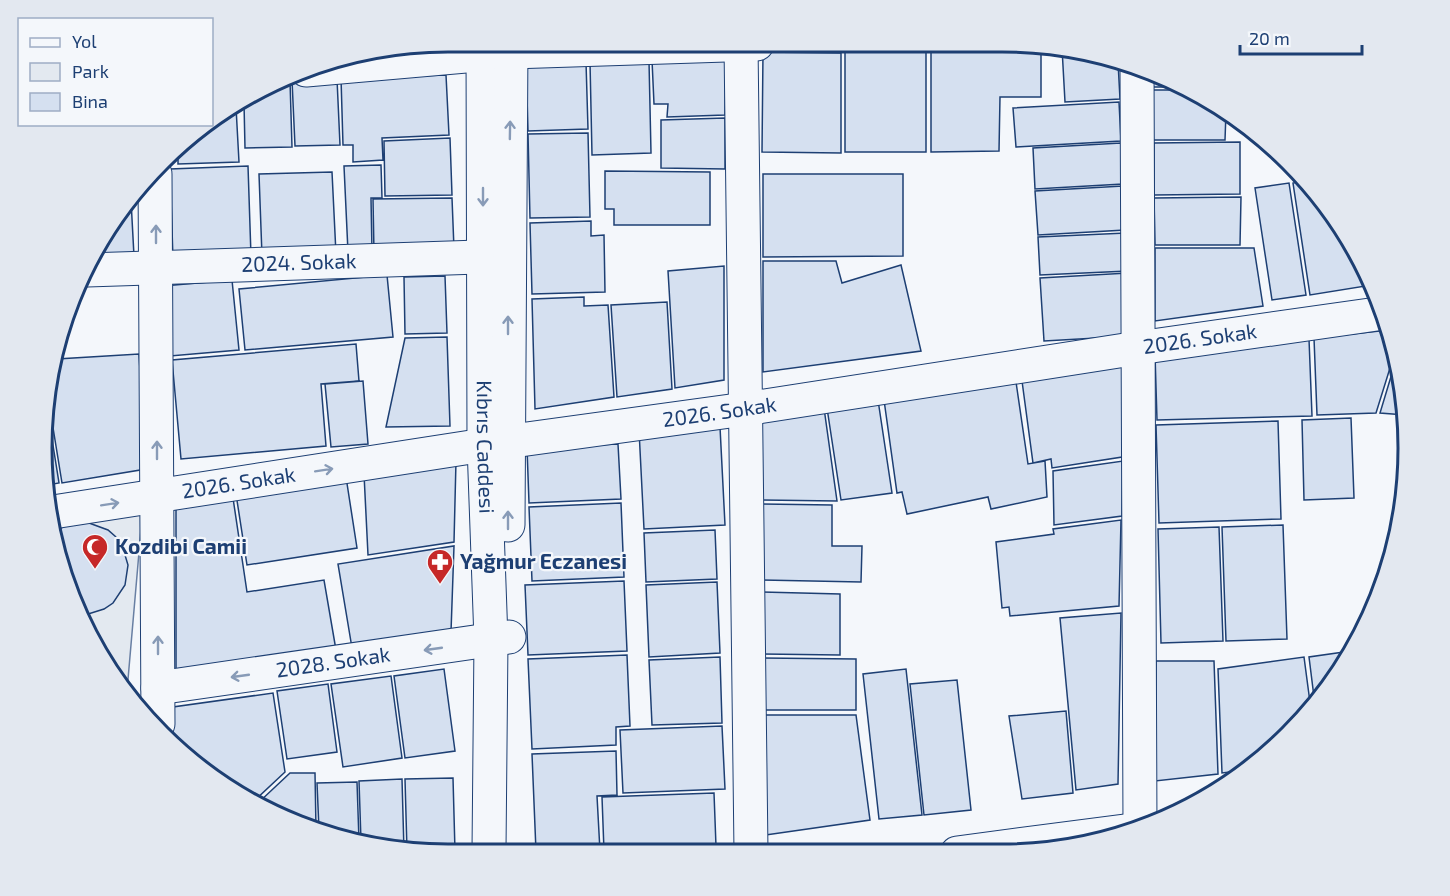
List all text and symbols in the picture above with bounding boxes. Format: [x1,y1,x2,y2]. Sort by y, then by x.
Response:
legend [18,18,213,126]
scale bar [1240,18,1362,56]
text: 20 m [1249,27,1290,49]
text: Yol [72,30,97,52]
text: Park [72,60,109,82]
text: Bina [72,90,108,112]
one-way arrow [504,120,516,140]
one-way arrow [477,187,489,207]
one-way arrow [150,224,162,244]
street label: 2024. Sokak [241,247,357,276]
one-way arrow [502,315,514,335]
street label: 2026. Sokak [1141,317,1259,358]
street label: Kıbrıs Caddesi [473,380,500,514]
street label: 2026. Sokak [661,390,778,431]
one-way arrow [151,440,163,460]
street label: 2026. Sokak [180,460,297,503]
one-way arrow [314,465,333,476]
one-way arrow [100,498,120,509]
one-way arrow [502,510,514,530]
mosque icon: Kozdibi Camii [80,532,110,570]
place label: Kozdibi Camii [115,533,247,558]
pharmacy icon: Yağmur Eczanesi [425,547,455,585]
place label: Yağmur Eczanesi [460,548,627,573]
one-way arrow [152,635,164,655]
street label: 2028. Sokak [274,640,392,682]
one-way arrow [423,643,443,654]
one-way arrow [230,671,250,682]

